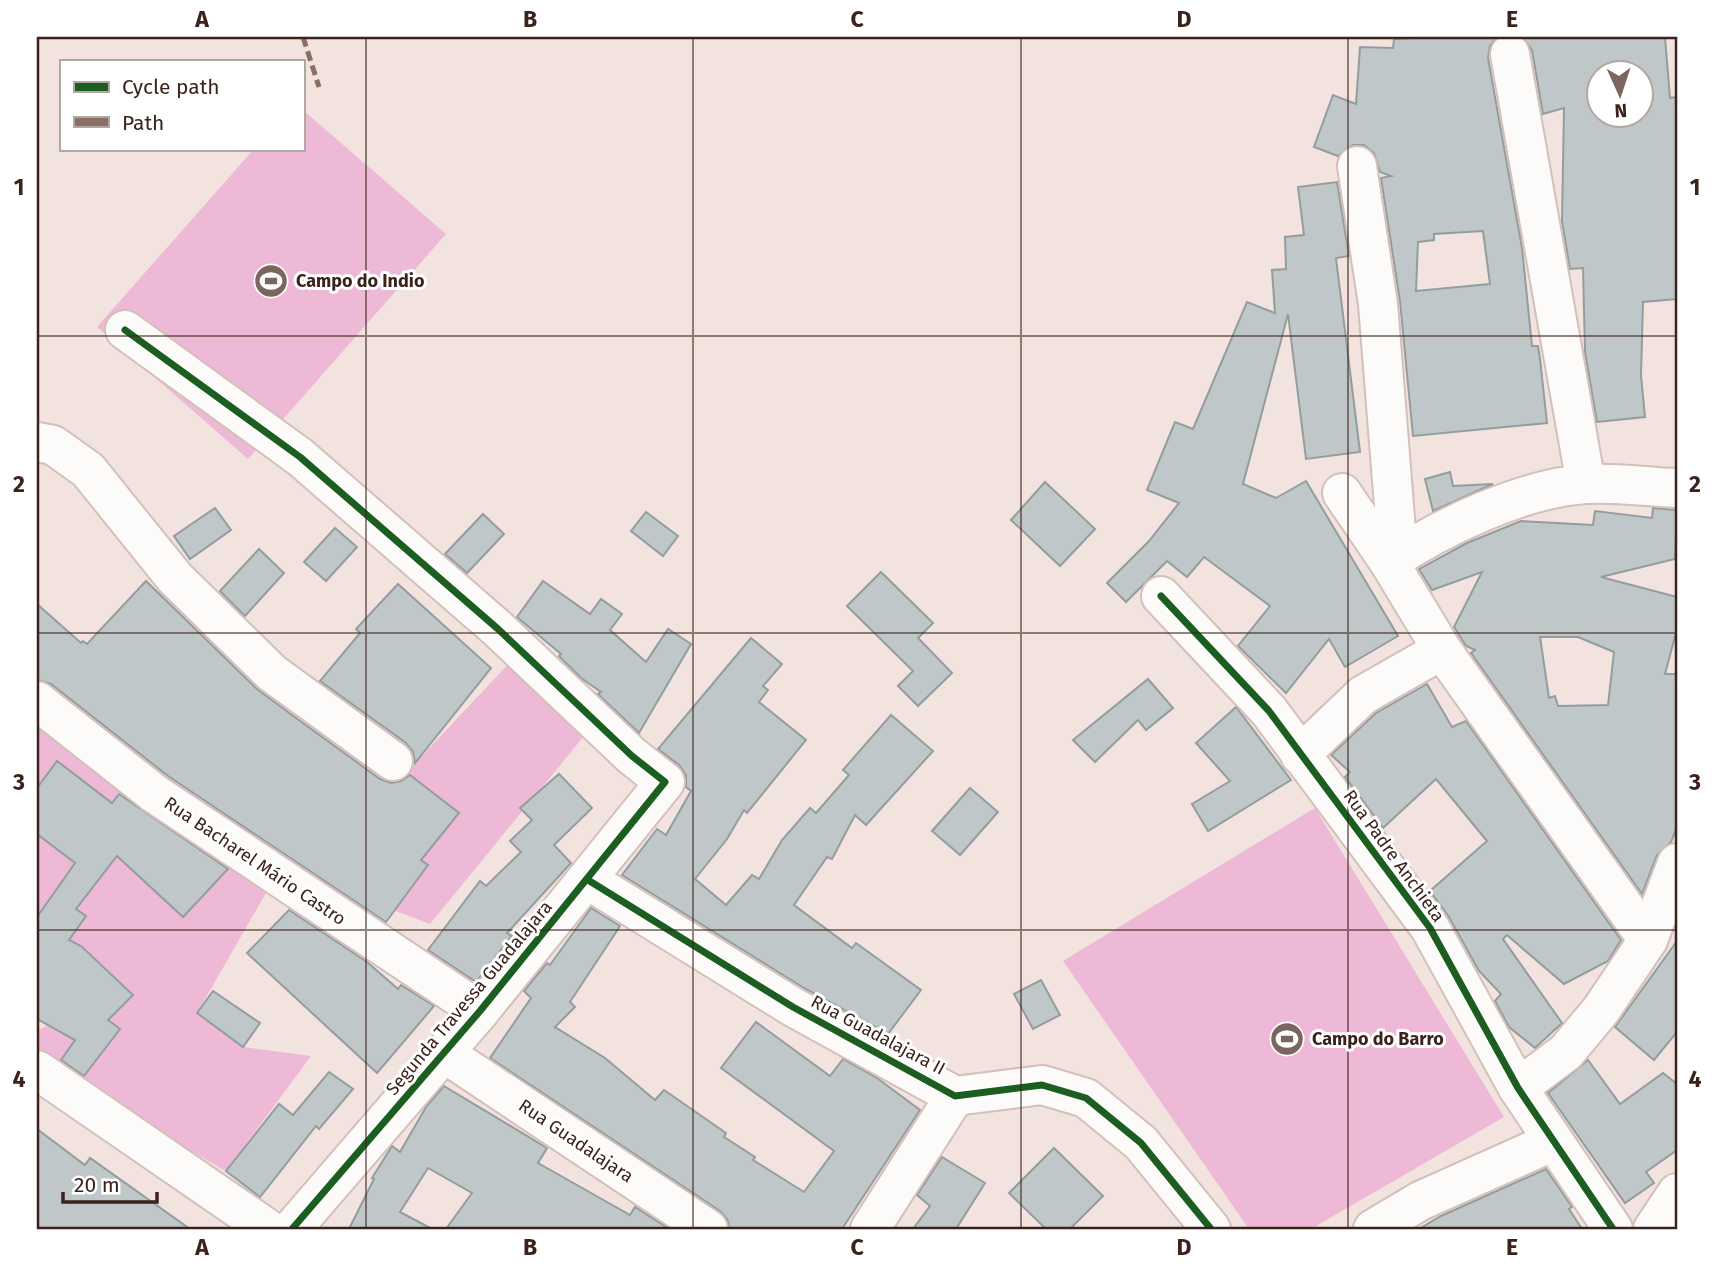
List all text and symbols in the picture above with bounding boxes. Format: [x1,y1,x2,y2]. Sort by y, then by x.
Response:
text: A [194,5,209,33]
text: B [523,5,537,33]
text: C [850,5,864,33]
text: D [1177,5,1192,33]
text: E [1506,5,1518,33]
legend [60,60,304,150]
north arrow [1584,60,1654,130]
text: Cycle path [122,74,220,100]
text: N [1614,99,1628,122]
text: Path [122,110,164,136]
text: 1 [14,173,24,201]
text: 1 [1690,173,1700,201]
sports icon: Campo do Indio [252,262,290,300]
place label: Campo do Indio [296,270,424,292]
text: 2 [13,470,25,498]
text: 2 [1689,470,1701,498]
text: 3 [12,768,25,796]
text: 3 [1688,768,1701,796]
street label: Rua Padre Anchieta [1339,786,1449,926]
street label: Rua Bacharel Mário Castro [160,792,350,930]
street label: Segunda Travessa Guadalajara [381,896,557,1100]
street label: Rua Guadalajara II [807,990,949,1080]
sports icon: Campo do Barro [1268,1020,1306,1058]
place label: Campo do Barro [1312,1028,1444,1050]
text: 4 [13,1065,26,1093]
text: 4 [1689,1065,1702,1093]
street label: Rua Guadalajara [514,1095,638,1187]
scale bar [63,1161,158,1205]
text: 20 m [74,1172,120,1198]
text: A [194,1233,209,1261]
text: B [523,1233,537,1261]
text: C [850,1233,864,1261]
text: D [1177,1233,1192,1261]
text: E [1506,1233,1518,1261]

